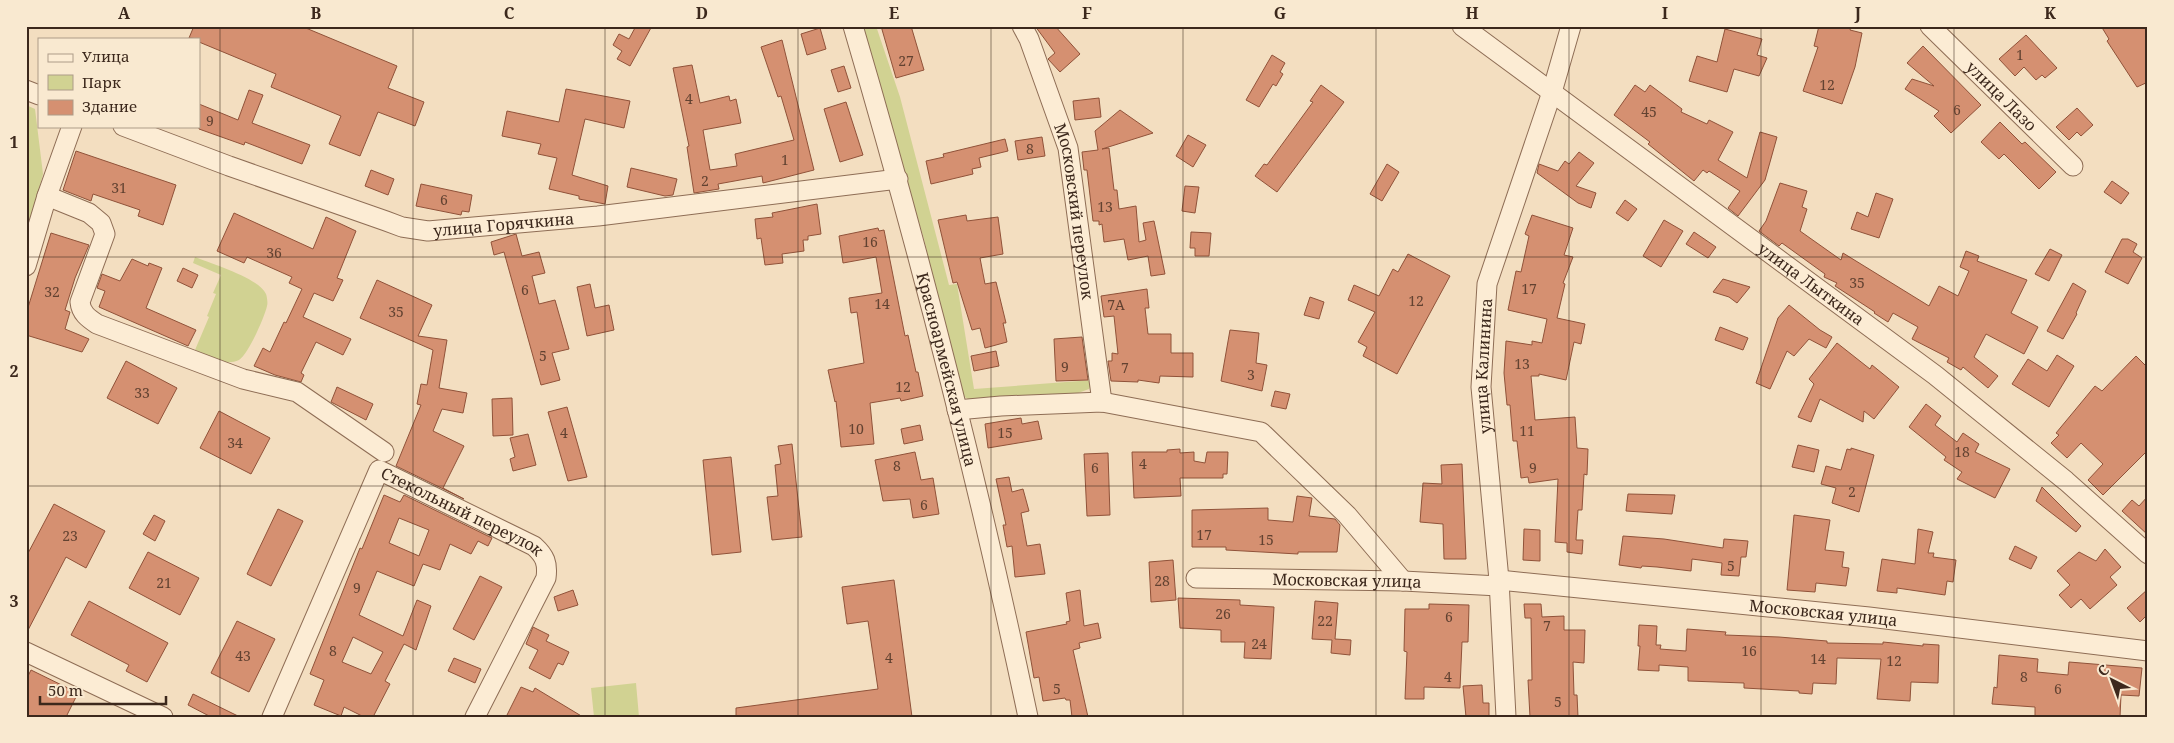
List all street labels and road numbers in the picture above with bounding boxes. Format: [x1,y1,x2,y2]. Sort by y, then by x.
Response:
street label: улица Лазо [1961,56,2042,136]
street label: Московский переулок [1049,120,1099,301]
street label: улица Горячкина [432,207,575,241]
street label: улица Лыткина [1754,237,1869,330]
street label: Красноармейская улица [911,270,982,469]
street label: улица Калинина [1470,298,1497,435]
street label: Стекольный переулок [377,462,549,561]
street label: Московская улица [1272,568,1422,593]
street label: Московская улица [1748,594,1899,631]

